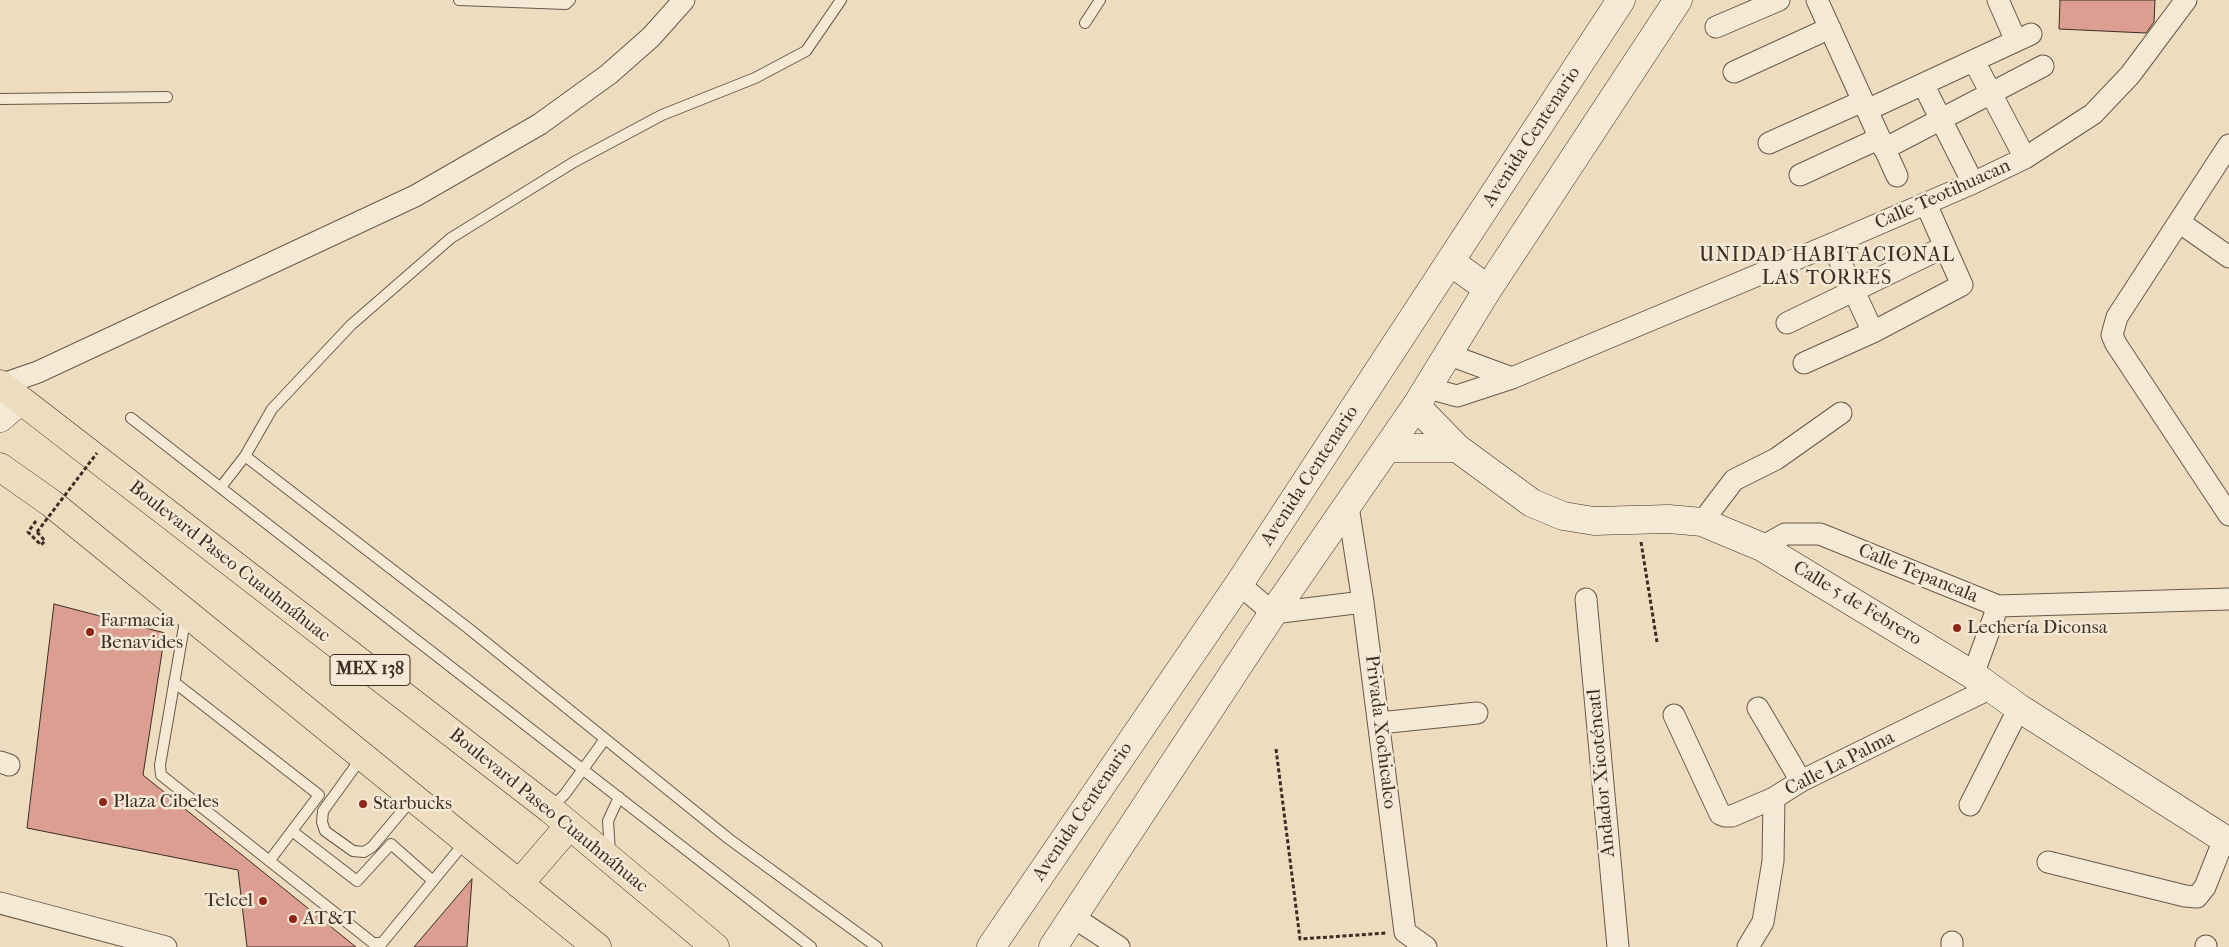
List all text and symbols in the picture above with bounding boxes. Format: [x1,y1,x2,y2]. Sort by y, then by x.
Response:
street label: Avenida Centenario [1478,63,1586,211]
street label: Calle Teotihuacan [1872,155,2014,235]
district label: UNIDAD HABITACIONAL LAS TORRES [1697,244,1957,291]
street label: Avenida Centenario [1256,402,1364,550]
street label: Boulevard Paseo Cuauhnáhuac [124,476,334,648]
street label: Calle Tepancala [1855,540,1981,608]
street label: Calle 5 de Febrero [1789,557,1925,651]
place label: Farmacia Benavides [100,610,183,654]
place label: Lechería Diconsa [1967,617,2107,639]
marker: Lechería Diconsa [1951,622,1963,634]
marker: Farmacia Benavides [84,626,96,638]
road number: MEX 138 [330,654,410,686]
street label: Privada Xochicalco [1359,654,1401,810]
street label: Andador Xicoténcatl [1583,688,1621,858]
street label: Boulevard Paseo Cuauhnáhuac [444,724,652,898]
street label: Calle La Palma [1781,727,1899,801]
street label: Avenida Centenario [1028,738,1138,886]
place label: Plaza Cibeles [113,791,219,813]
place label: Starbucks [373,793,452,815]
marker: Plaza Cibeles [97,796,109,808]
marker: Starbucks [357,798,369,810]
place label: Telcel [204,890,253,912]
marker: Telcel [257,895,269,907]
place label: AT&T [303,908,356,930]
marker: AT&T [287,913,299,925]

